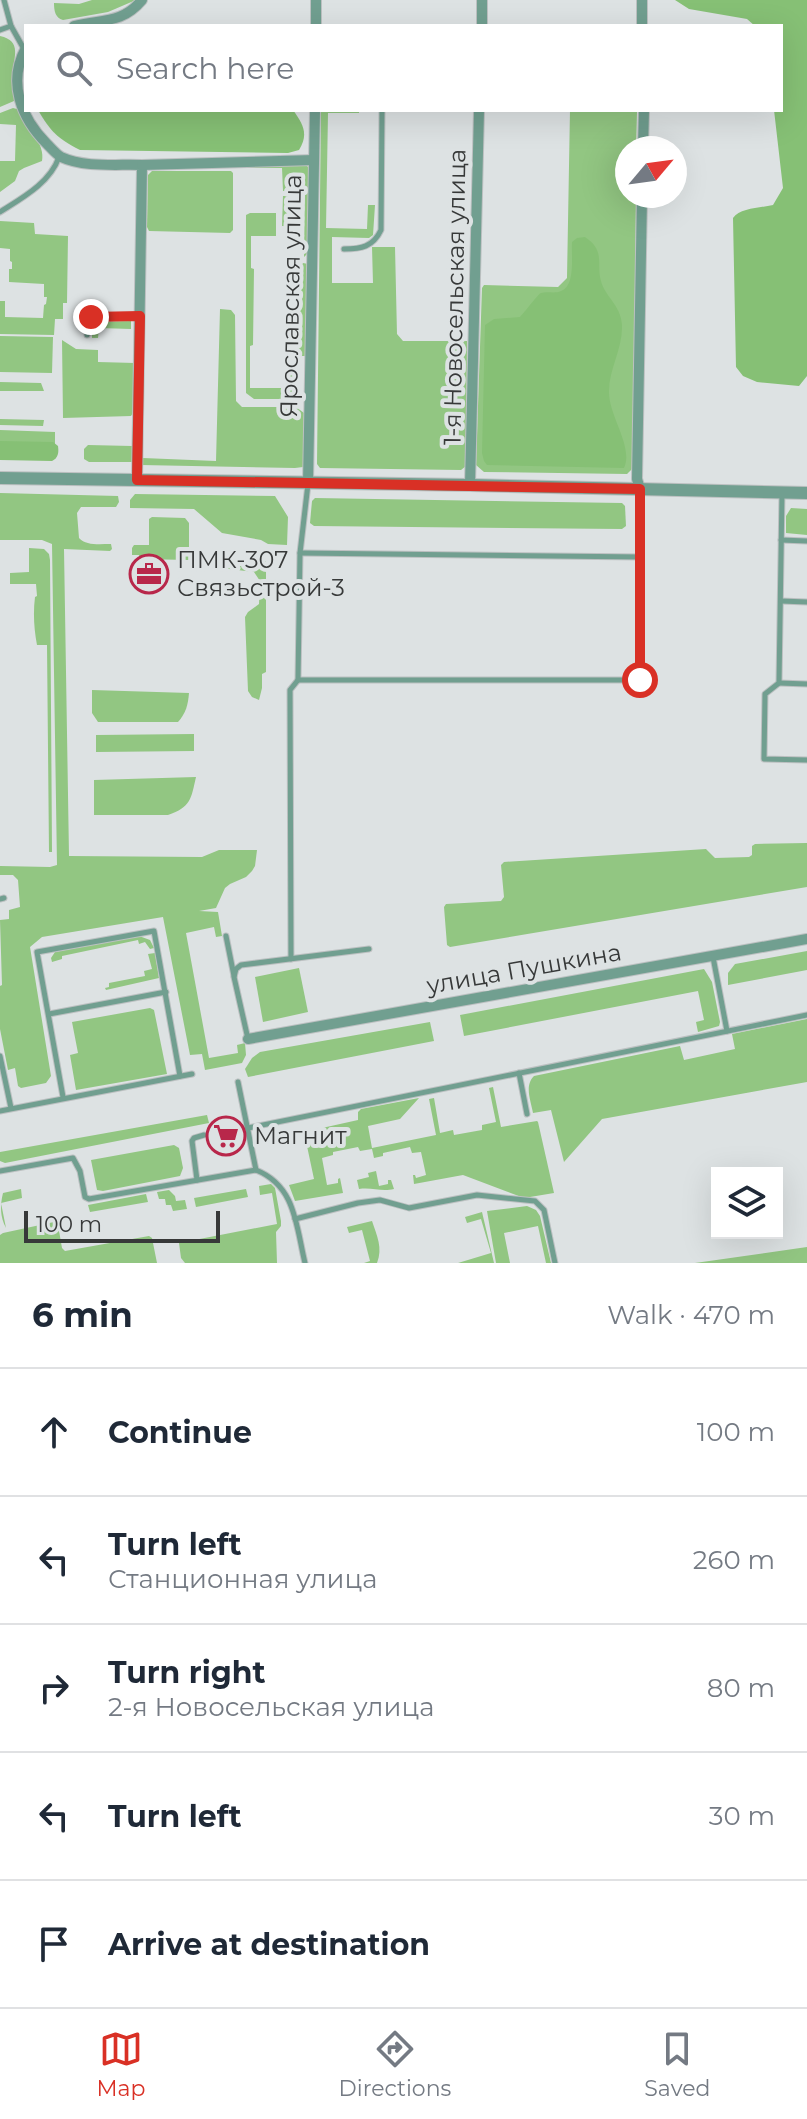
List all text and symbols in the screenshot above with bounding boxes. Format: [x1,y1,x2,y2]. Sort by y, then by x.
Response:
search box [24,24,783,112]
icon: search [52,46,96,90]
text: Search here [116,50,294,87]
north arrow [615,136,687,208]
street label: 1-я Новосельская улица [437,149,472,445]
street label: Ярославская улица [274,174,307,418]
route end [73,299,109,335]
place label: ПМК-307 Связьстрой-3 [177,545,345,602]
office icon: ПМК-307 Связьстрой-3 [128,553,170,595]
route start [622,662,658,698]
street label: улица Пушкина [423,937,624,1000]
supermarket icon: Магнит [205,1115,247,1157]
place label: Магнит [254,1121,347,1150]
map controls [711,1167,783,1239]
button: layers [711,1167,783,1239]
scale bar [24,1207,220,1243]
text: 100 m [36,1211,102,1238]
text: 6 min [32,1294,133,1336]
text: Walk · 470 m [607,1299,775,1331]
icon: ahead [32,1410,76,1454]
text: Continue [108,1414,252,1451]
text: 100 m [697,1416,775,1448]
text: Turn left [108,1526,241,1563]
icon: left [32,1538,76,1582]
text: 260 m [693,1544,775,1576]
text: Станционная улица [108,1563,377,1595]
text: Turn right [108,1654,265,1691]
icon: right [32,1666,76,1710]
text: 80 m [707,1672,775,1704]
text: 2-я Новосельская улица [108,1691,434,1723]
icon: left [32,1794,76,1838]
text: Turn left [108,1798,241,1835]
text: 30 m [709,1800,775,1832]
icon: arrive [32,1922,76,1966]
text: Arrive at destination [108,1926,430,1963]
tab: Map [97,2027,145,2102]
tab: Directions [339,2027,451,2102]
tab: Saved [644,2027,710,2102]

